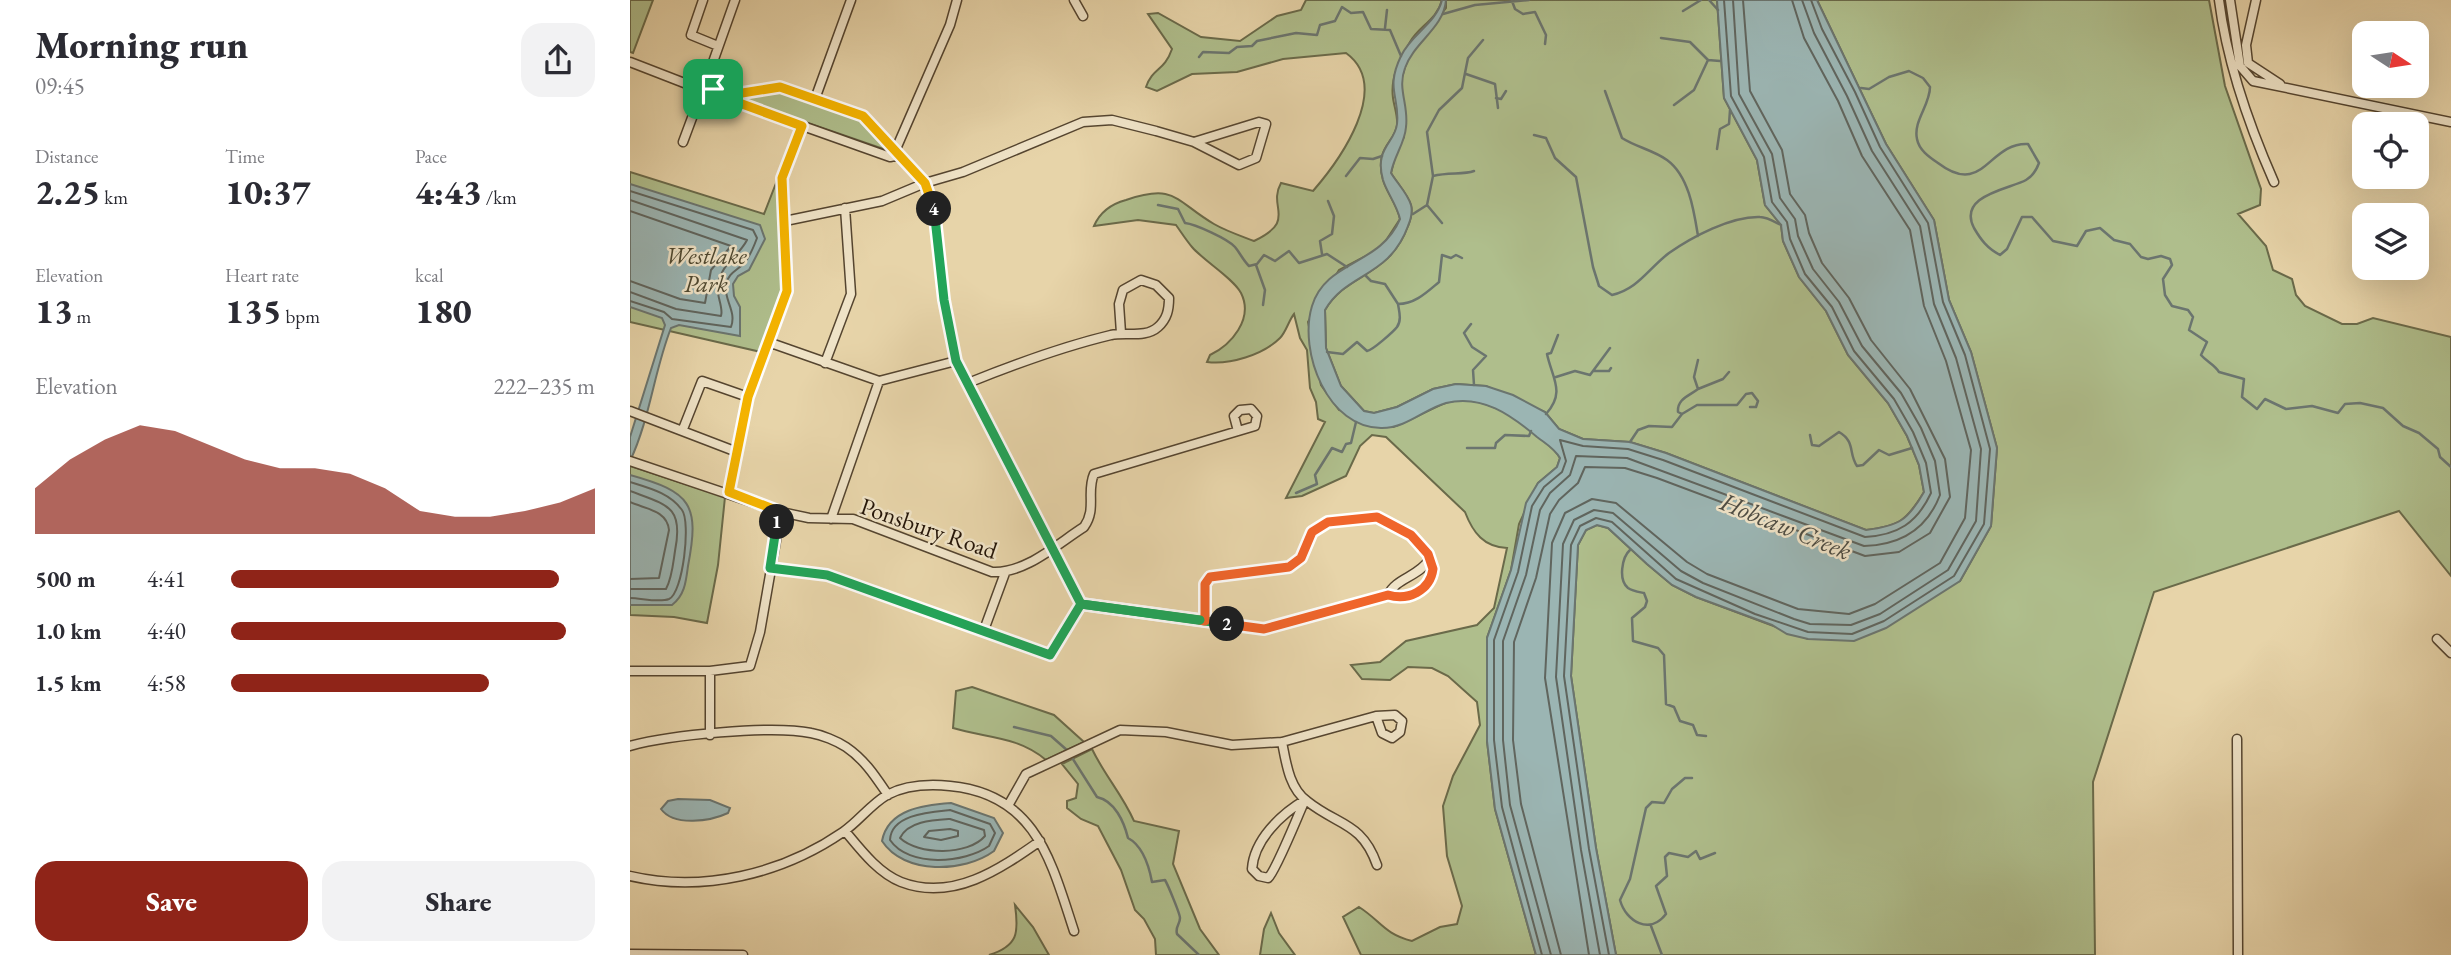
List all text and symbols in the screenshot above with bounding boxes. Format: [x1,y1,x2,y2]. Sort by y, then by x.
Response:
text: Morning run [35,20,248,69]
north arrow [2352,21,2429,98]
map controls [2352,21,2429,280]
button: share [521,23,595,97]
pin [683,59,743,119]
icon: arrive [694,70,732,108]
text: 09:45 [35,71,85,101]
button: locate [2352,112,2429,189]
text: Distance [35,144,98,169]
text: Time [225,144,265,169]
text: Pace [415,144,447,169]
text: 2.25 [35,169,101,214]
text: 10:37 [225,169,311,214]
text: 4:43 [415,169,482,214]
text: km [101,185,128,210]
text: /km [482,185,517,210]
pin: 4 [916,192,952,227]
text: 4 [928,196,939,221]
button: layers [2352,203,2429,280]
park label: Westlake Park [665,240,748,299]
text: Elevation [35,263,103,288]
text: Heart rate [225,263,299,288]
text: kcal [415,263,444,288]
text: 13 [35,288,73,333]
text: 135 [225,288,282,333]
text: 180 [415,288,472,333]
text: m [73,304,91,329]
text: bpm [282,304,320,329]
text: Elevation [35,371,118,401]
text: 222–235 m [494,371,595,401]
water label: Hobcaw Creek [1715,484,1857,568]
street label: Ponsbury Road [856,490,1002,566]
pin: 1 [760,504,794,540]
text: 1 [771,509,782,534]
text: 500 m [35,564,96,594]
text: 4:41 [147,564,186,594]
pin: 2 [1210,606,1244,642]
text: 2 [1221,611,1232,636]
text: 1.0 km [35,616,102,646]
text: 4:40 [147,616,186,646]
text: 1.5 km [35,668,102,698]
text: 4:58 [147,668,186,698]
button: Save [35,861,308,941]
button: Share [322,861,595,941]

